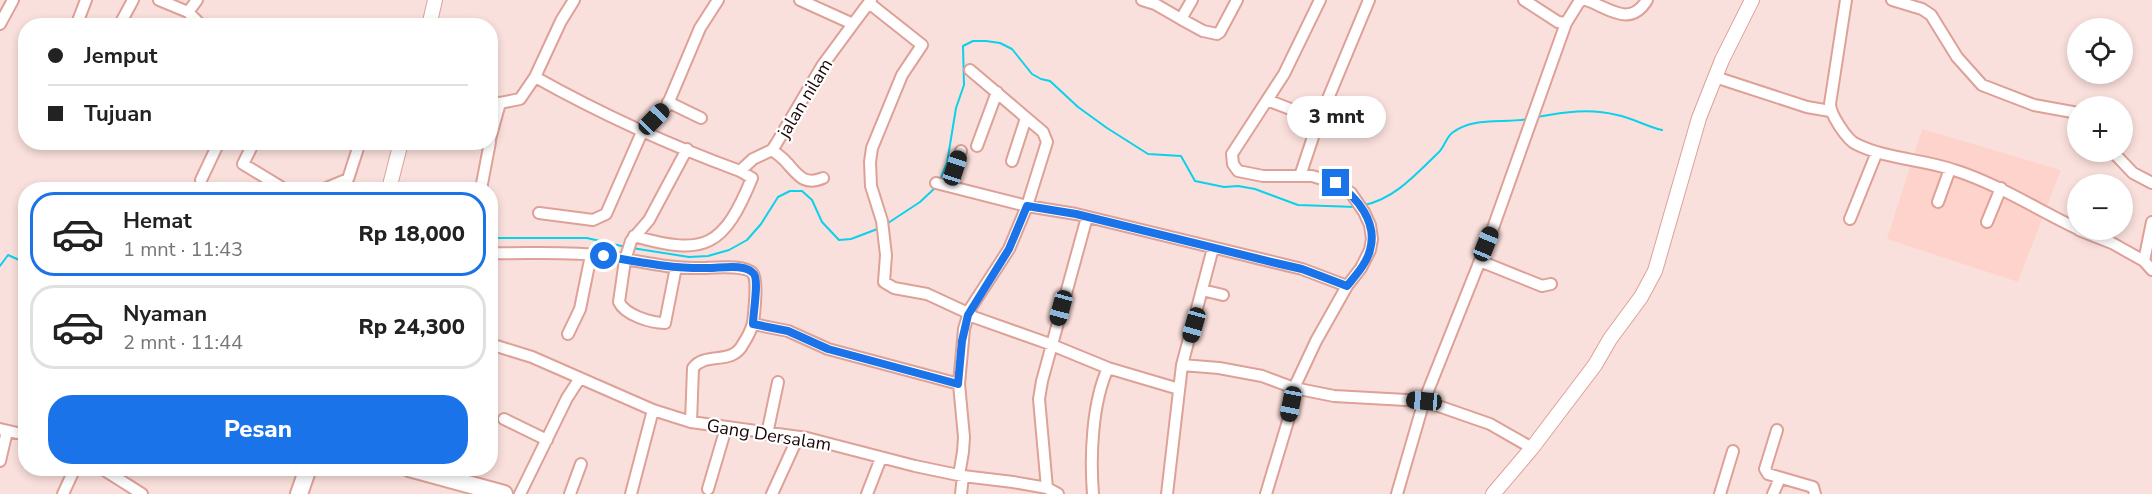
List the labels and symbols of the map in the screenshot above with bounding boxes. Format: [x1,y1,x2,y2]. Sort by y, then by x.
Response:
street label: jalan nilam [771,54,838,144]
callout: 3 mnt [1286,96,1386,138]
car [635,100,673,138]
car [941,148,969,188]
route end [1322,169,1349,196]
car [1471,224,1501,264]
route start [590,242,617,269]
car [1048,288,1074,328]
car [1180,305,1208,345]
car [1279,385,1303,423]
car [1405,390,1443,412]
street label: Gang Dersalam [705,413,833,457]

